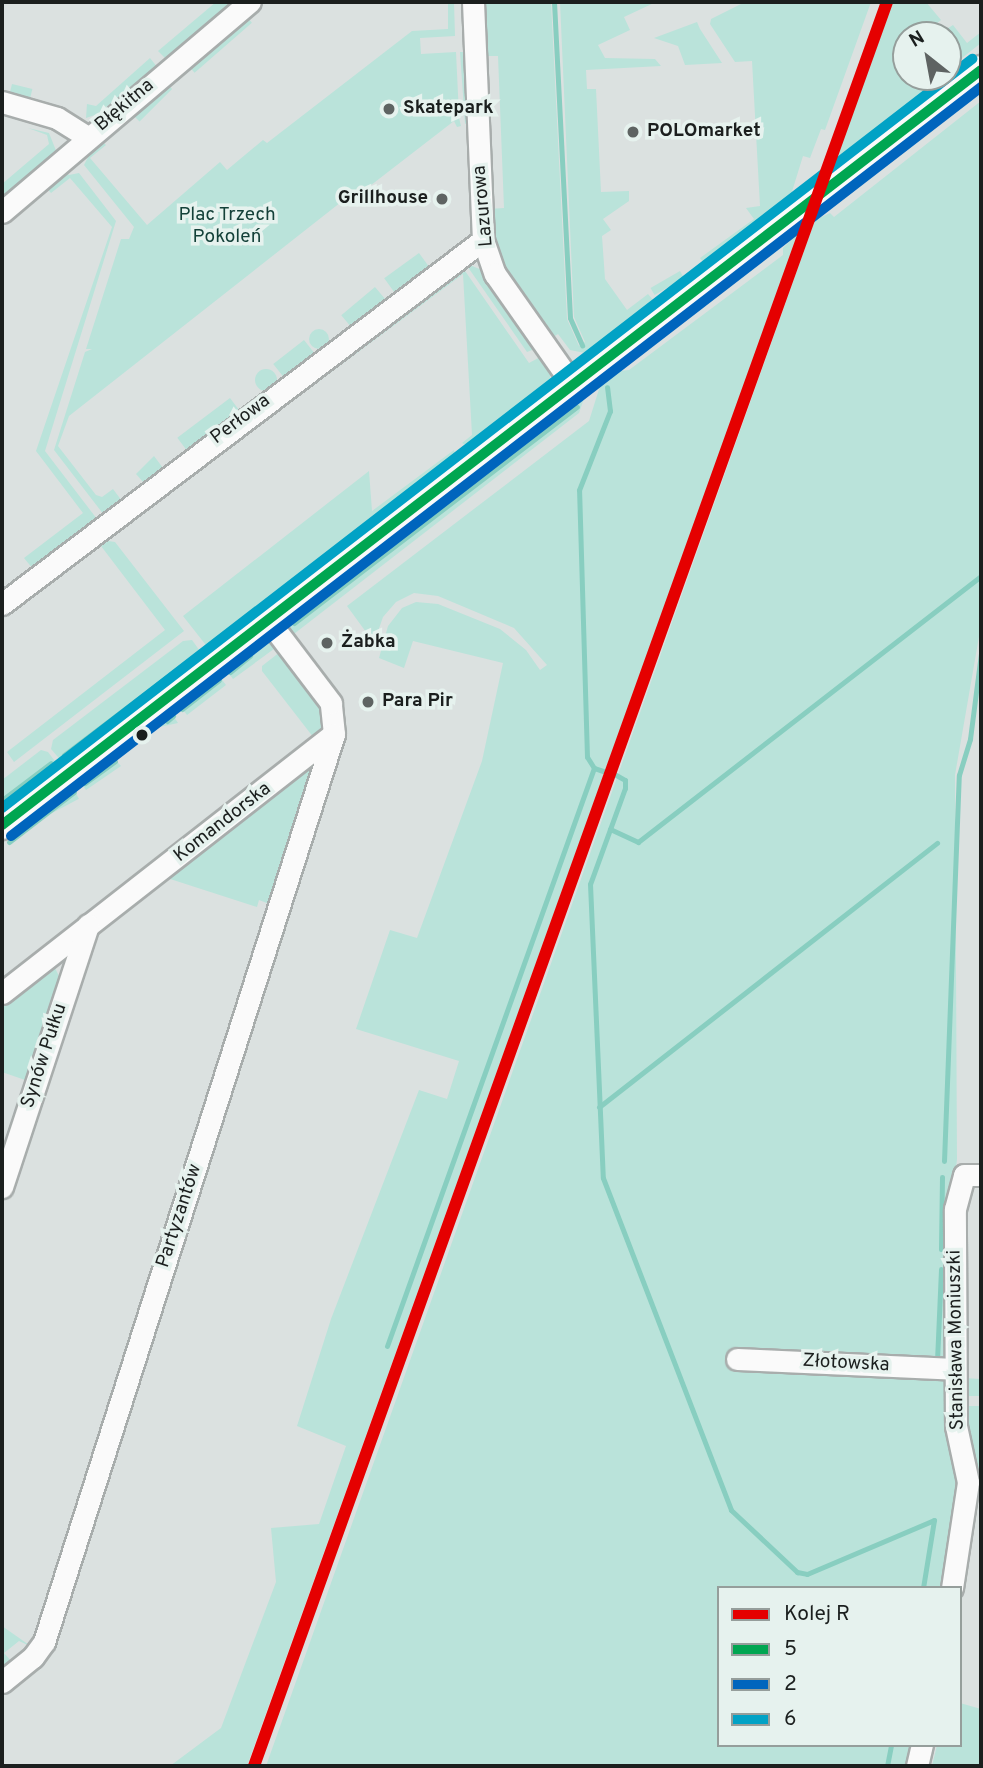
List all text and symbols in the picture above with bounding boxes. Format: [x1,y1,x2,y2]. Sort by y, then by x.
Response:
north arrow [892,21,962,91]
text: N [905,26,929,54]
street label: Błękitna [91,75,159,137]
place label: Skatepark [403,98,494,120]
marker: Skatepark [381,101,397,117]
place label: POLOmarket [647,121,761,143]
marker: POLOmarket [625,124,641,140]
street label: Lazurowa [469,164,499,248]
place label: Grillhouse [338,188,428,210]
marker: Grillhouse [434,191,450,207]
park label: Plac Trzech Pokoleń [178,205,276,249]
street label: Perłowa [207,390,275,450]
place label: Żabka [341,632,396,654]
marker: Żabka [319,635,335,651]
place label: Para Pir [382,691,453,713]
marker: Para Pir [360,694,376,710]
unlabelled marker [135,728,149,742]
street label: Komandorska [170,778,276,868]
street label: Synów Pułku [17,1001,73,1111]
street label: Partyzantów [153,1161,207,1271]
street label: Stanisława Moniuszki [944,1249,970,1431]
street label: Złotowska [802,1350,890,1378]
legend [717,1586,962,1747]
text: Kolej R [784,1601,850,1628]
text: 5 [784,1636,797,1663]
text: 2 [784,1671,797,1698]
text: 6 [784,1706,797,1733]

